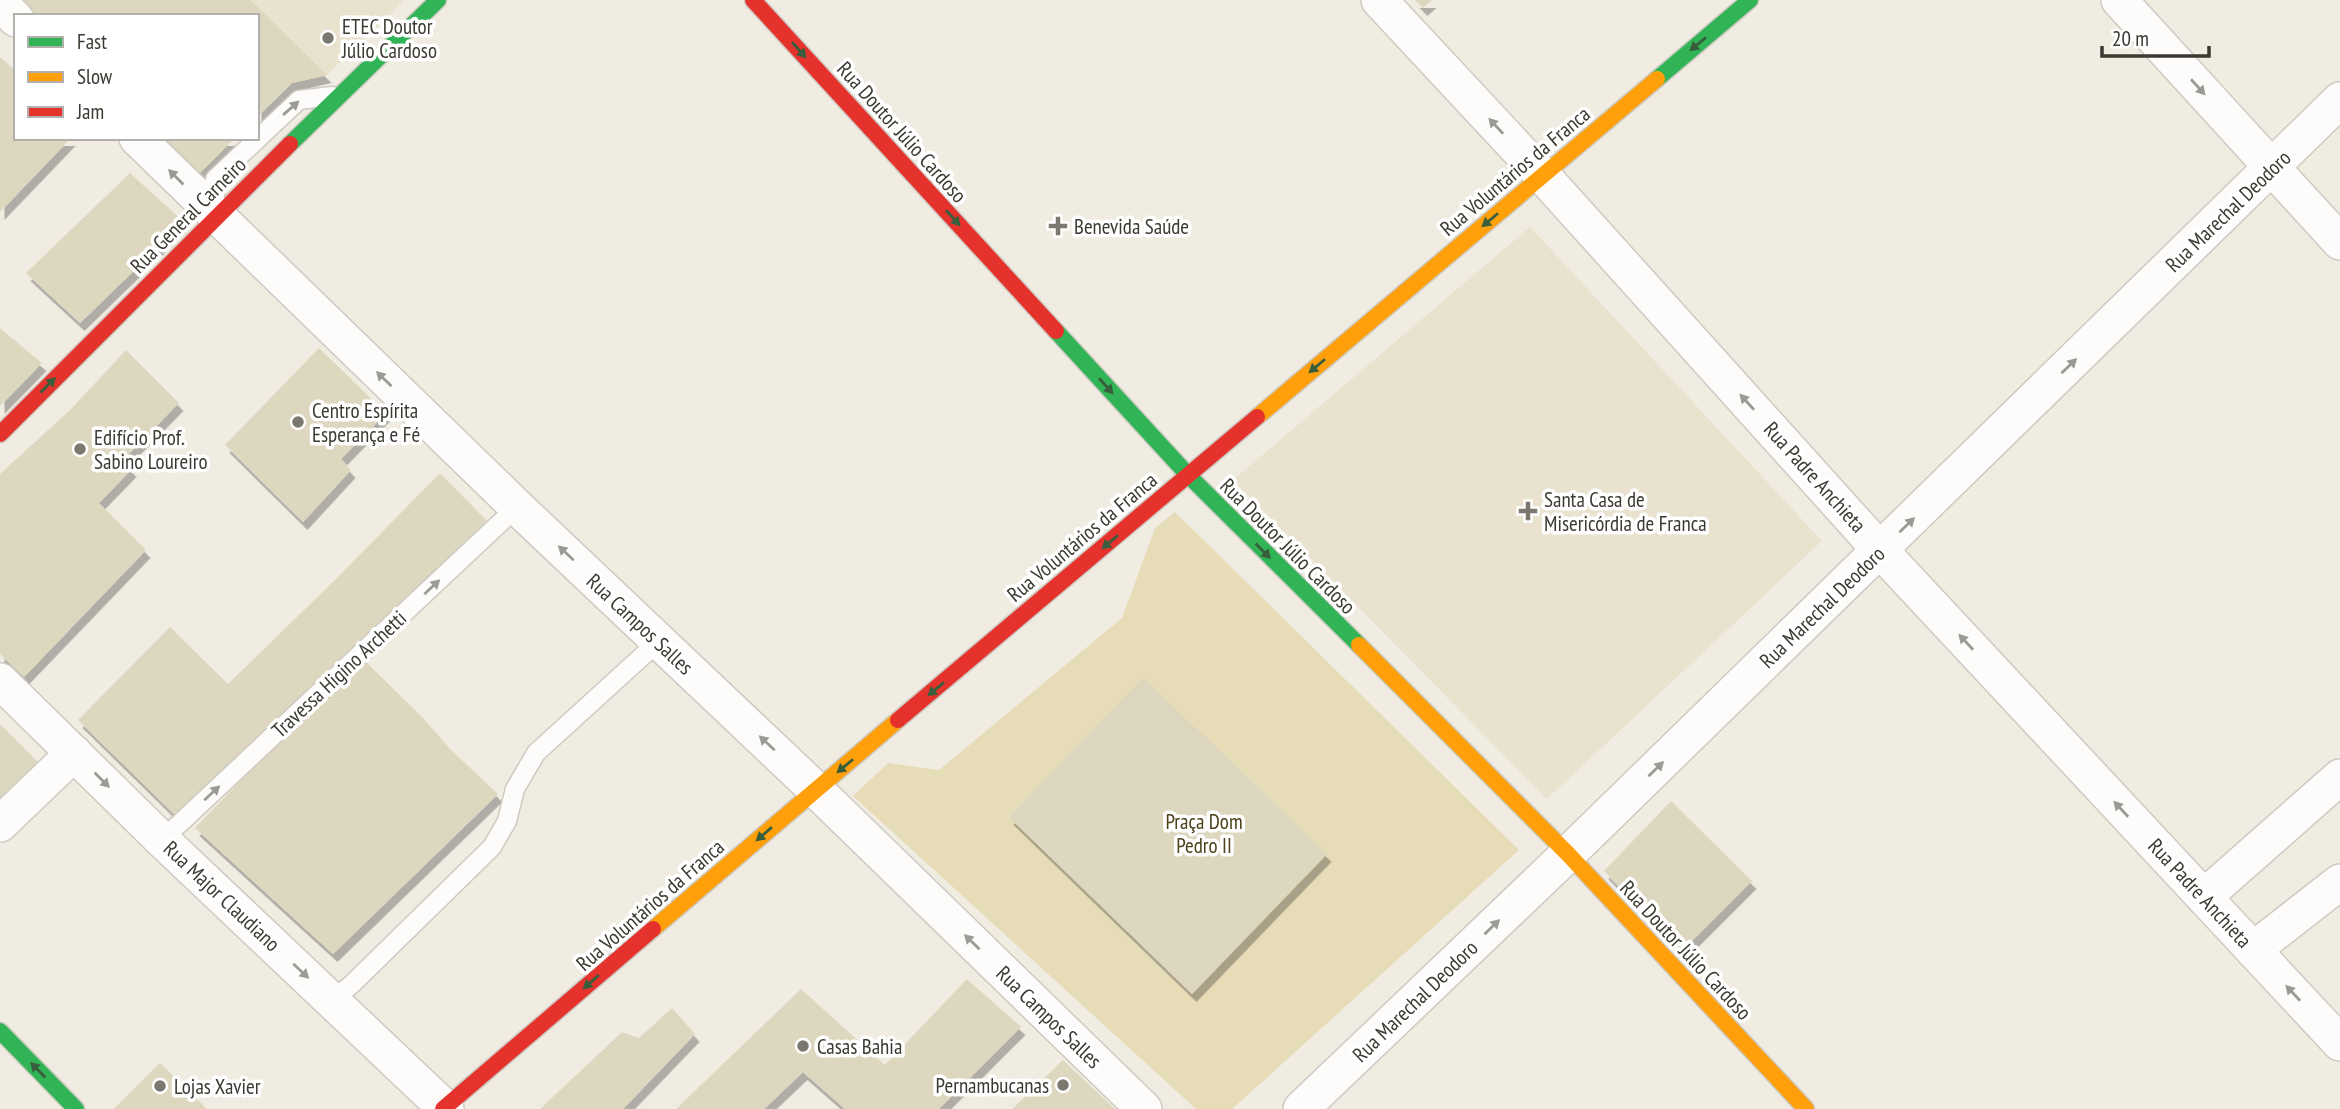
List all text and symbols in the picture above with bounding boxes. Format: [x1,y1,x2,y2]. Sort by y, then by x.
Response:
place label: ETEC Doutor Júlio Cardoso [341,13,437,64]
legend [14,14,259,140]
scale bar [2102,14,2209,58]
text: 20 m [2112,25,2149,52]
text: Fast [77,28,107,55]
marker: ETEC Doutor Júlio Cardoso [320,30,336,46]
one-way arrow [1689,36,1707,52]
one-way arrow [791,41,807,59]
street label: Rua Doutor Júlio Cardoso [831,56,973,208]
text: Slow [77,63,113,90]
one-way arrow [2190,78,2206,96]
text: Jam [76,98,104,125]
one-way arrow [282,100,300,116]
street label: Rua Voluntários da Franca [1434,100,1596,242]
one-way arrow [1488,117,1504,135]
street label: Rua Marechal Deodoro [2160,144,2296,278]
street label: Rua General Carneiro [124,151,252,279]
one-way arrow [168,170,185,186]
one-way arrow [944,209,960,226]
one-way arrow [1482,212,1499,227]
place label: Benevida Saúde [1074,213,1189,240]
marker: Benevida Saúde [1048,216,1068,236]
one-way arrow [2061,358,2077,375]
one-way arrow [1308,359,1326,374]
one-way arrow [376,371,393,387]
one-way arrow [40,377,56,393]
one-way arrow [1098,377,1114,395]
one-way arrow [1739,394,1755,411]
place label: Centro Espírita Esperança e Fé [312,397,420,448]
marker: Centro Espírita Esperança e Fé [290,414,306,430]
street label: Rua Padre Anchieta [1758,416,1872,538]
place label: Edifício Prof. Sabino Loureiro [94,424,208,475]
marker: Edifício Prof. Sabino Loureiro [72,441,88,457]
street label: Rua Voluntários da Franca [1001,466,1163,608]
street label: Rua Doutor Júlio Cardoso [1214,472,1362,620]
place label: Santa Casa de Misericórdia de Franca [1544,486,1707,537]
marker: Santa Casa de Misericórdia de Franca [1518,501,1538,521]
one-way arrow [1898,516,1915,533]
one-way arrow [1101,534,1119,550]
street label: Rua Marechal Deodoro [1754,540,1890,674]
one-way arrow [1255,542,1272,559]
one-way arrow [557,545,574,562]
street label: Rua Campos Salles [581,568,699,680]
one-way arrow [423,579,441,595]
street label: Travessa Higino Archetti [266,605,412,743]
one-way arrow [1959,634,1975,651]
one-way arrow [928,681,945,696]
one-way arrow [759,736,776,752]
one-way arrow [836,758,854,774]
one-way arrow [1648,761,1664,777]
one-way arrow [93,771,110,788]
one-way arrow [203,785,221,801]
one-way arrow [2114,801,2130,818]
park label: Praça Dom Pedro II [1165,808,1243,859]
one-way arrow [756,827,774,842]
street label: Rua Voluntários da Franca [570,833,730,977]
street label: Rua Padre Anchieta [2142,833,2258,953]
street label: Rua Major Claudiano [158,835,286,957]
street label: Rua Doutor Júlio Cardoso [1614,875,1758,1025]
one-way arrow [1483,919,1501,935]
one-way arrow [964,934,981,950]
street label: Rua Marechal Deodoro [1347,934,1483,1068]
street label: Rua Campos Salles [991,960,1107,1074]
one-way arrow [292,963,310,979]
one-way arrow [583,974,600,989]
one-way arrow [2286,985,2302,1002]
place label: Casas Bahia [817,1033,902,1060]
marker: Casas Bahia [795,1038,811,1054]
one-way arrow [31,1062,47,1079]
place label: Pernambucanas [936,1072,1049,1099]
place label: Lojas Xavier [174,1073,261,1100]
marker: Pernambucanas [1055,1077,1071,1093]
marker: Lojas Xavier [152,1078,168,1094]

